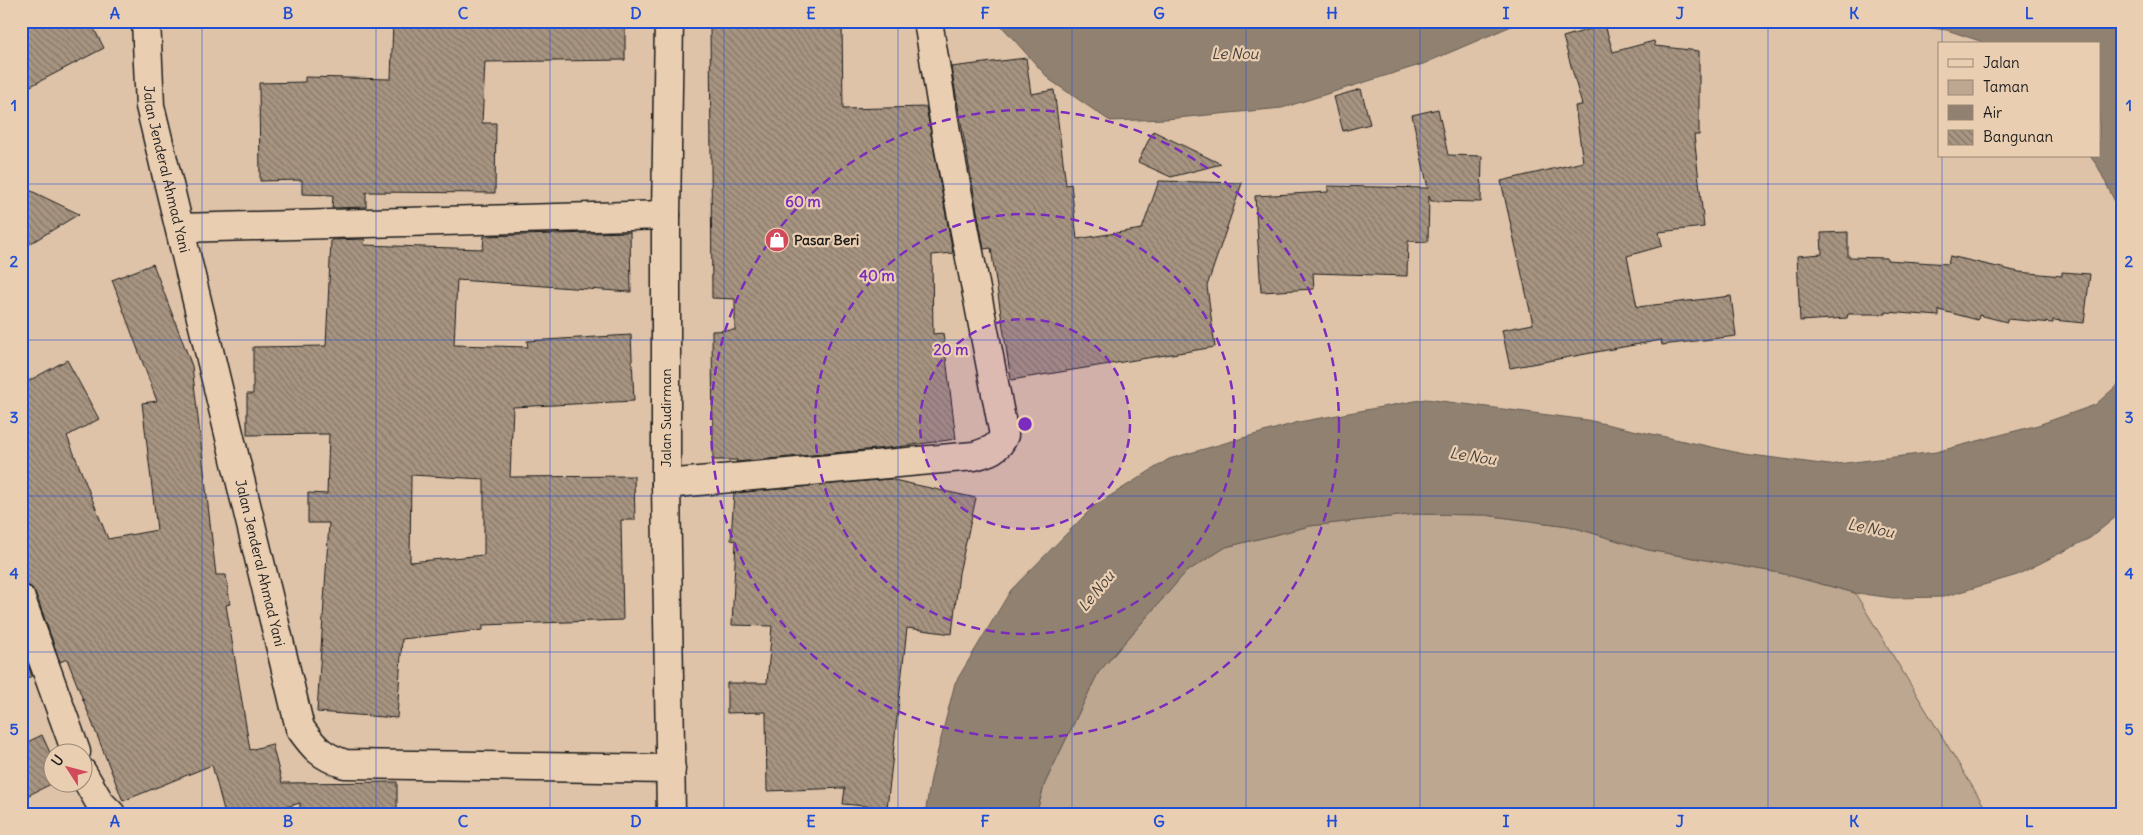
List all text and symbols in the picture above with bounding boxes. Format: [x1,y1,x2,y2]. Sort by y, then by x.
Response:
text: A [110,3,120,23]
text: B [283,3,294,23]
text: C [458,3,469,23]
text: D [630,3,642,23]
text: E [806,3,816,23]
text: F [980,3,990,23]
text: G [1153,3,1165,23]
text: H [1326,3,1338,23]
text: I [1503,3,1510,23]
text: J [1676,3,1685,23]
text: K [1849,3,1859,23]
text: L [2025,3,2034,23]
legend [1938,42,2100,158]
water label: Le Nou [1212,44,1260,63]
text: Jalan [1983,53,2020,72]
text: Taman [1983,77,2029,96]
street label: Jalan Jenderal Ahmad Yani [140,85,194,254]
text: 1 [11,95,17,115]
text: 1 [2126,95,2132,115]
text: Air [1983,103,2002,122]
text: Bangunan [1983,127,2053,146]
text: 60 m [785,192,821,211]
shop icon: Pasar Beri [764,227,790,253]
place label: Pasar Beri [794,231,859,249]
text: 2 [10,251,19,271]
text: 2 [2125,251,2134,271]
text: 40 m [859,266,895,285]
text: 20 m [934,340,968,359]
street label: Jalan Sudirman [657,368,675,468]
text: 3 [9,407,19,427]
text: 3 [2124,407,2134,427]
centre of rings [1016,415,1034,433]
water label: Le Nou [1448,443,1499,469]
street label: Jalan Jenderal Ahmad Yani [231,477,289,648]
water label: Le Nou [1846,514,1897,542]
text: 4 [9,563,19,583]
text: 4 [2124,563,2134,583]
water label: Le Nou [1074,566,1119,615]
text: 5 [9,719,19,739]
text: 5 [2124,719,2134,739]
north arrow [42,742,92,792]
text: U [47,751,68,770]
text: A [110,811,120,831]
text: B [283,811,294,831]
text: C [458,811,469,831]
text: D [630,811,642,831]
text: E [806,811,816,831]
text: F [980,811,990,831]
text: G [1153,811,1165,831]
text: H [1326,811,1338,831]
text: I [1503,811,1510,831]
text: J [1676,811,1685,831]
text: K [1849,811,1859,831]
text: L [2025,811,2034,831]

